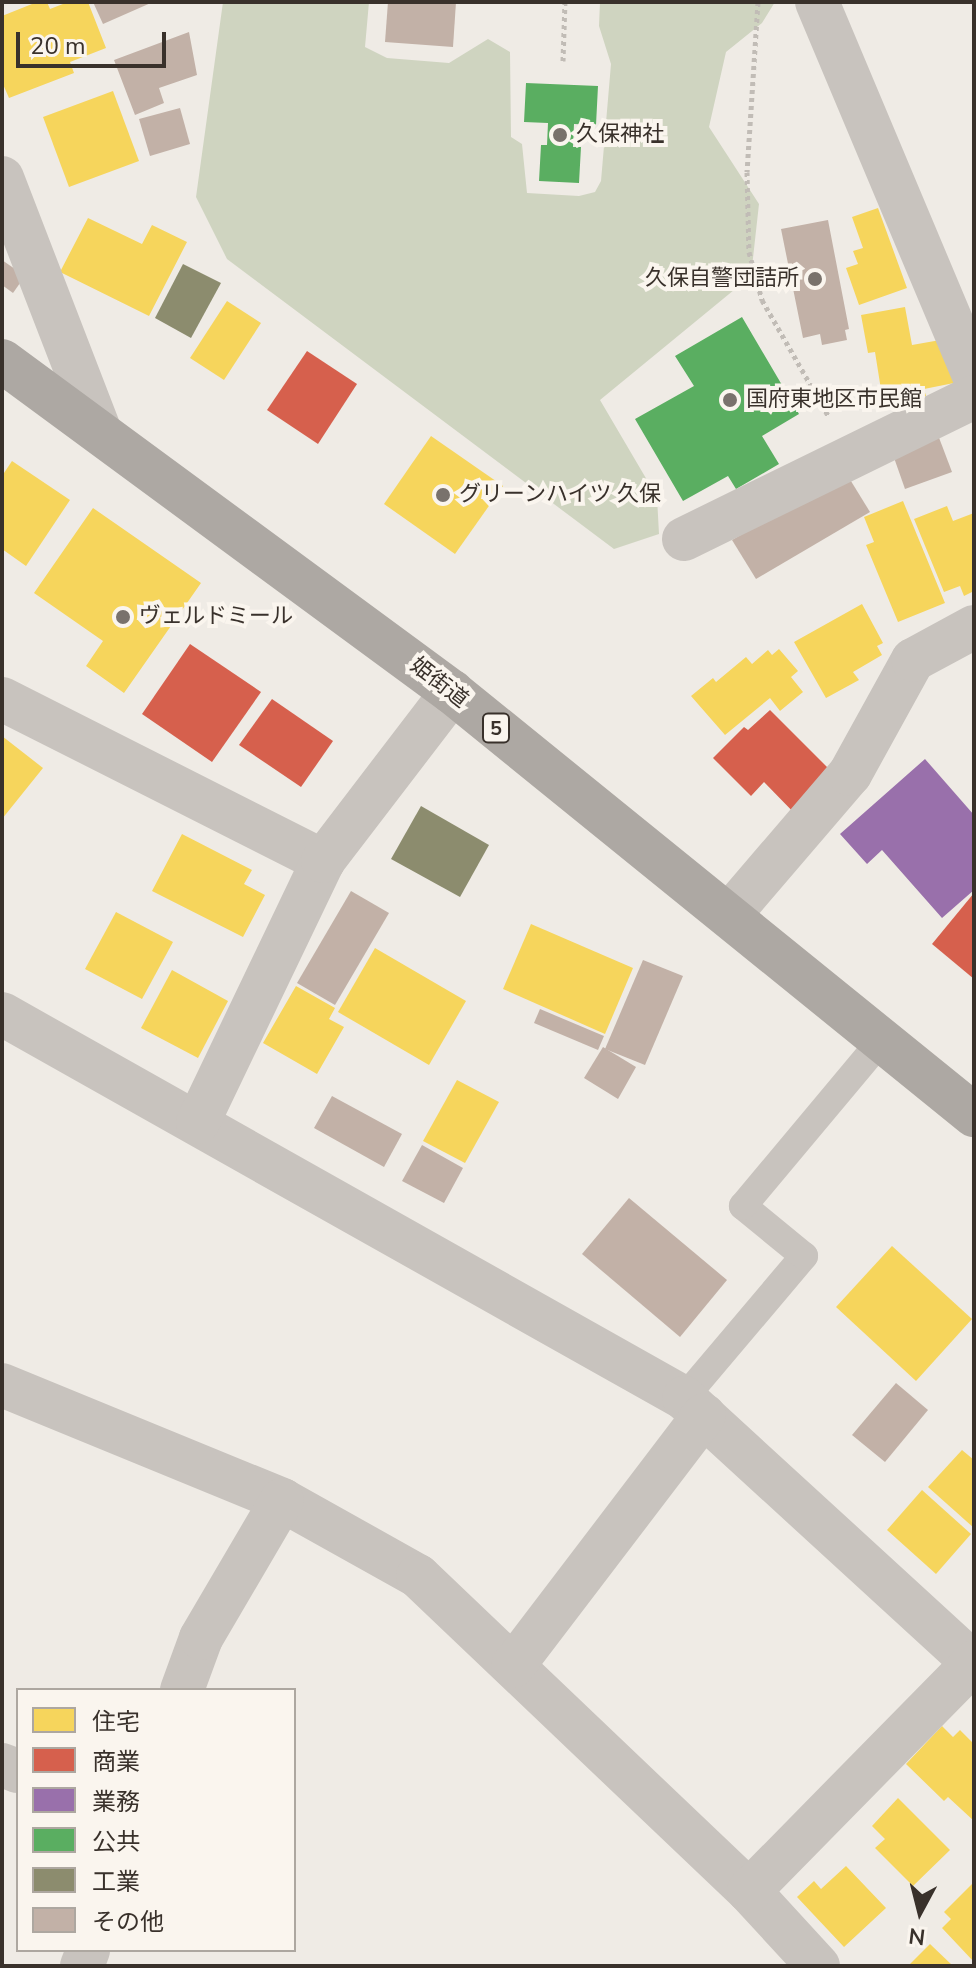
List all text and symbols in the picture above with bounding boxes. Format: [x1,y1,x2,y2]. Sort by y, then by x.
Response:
scale bar [20,16,170,66]
text: 20 m [30,30,86,62]
place label: 久保神社 [576,122,664,148]
marker: 久保神社 [551,126,569,144]
place label: 久保自警団詰所 [645,266,799,292]
marker: 久保自警団詰所 [806,270,824,288]
place label: 国府東地区市民館 [746,387,922,413]
marker: 国府東地区市民館 [721,391,739,409]
place label: グリーンハイツ 久保 [459,482,663,508]
marker: グリーンハイツ 久保 [434,486,452,504]
place label: ヴェルドミール [139,604,293,630]
marker: ヴェルドミール [114,608,132,626]
street label: 姫街道 [405,652,473,714]
road number: 5 [482,712,510,744]
legend [16,1688,296,1952]
text: 住宅 [92,1706,140,1738]
text: 商業 [92,1746,140,1778]
text: 業務 [92,1786,140,1818]
text: 公共 [92,1826,140,1858]
text: 工業 [92,1866,140,1898]
north arrow [880,1872,960,1952]
text: その他 [92,1906,164,1938]
text: N [907,1920,927,1952]

